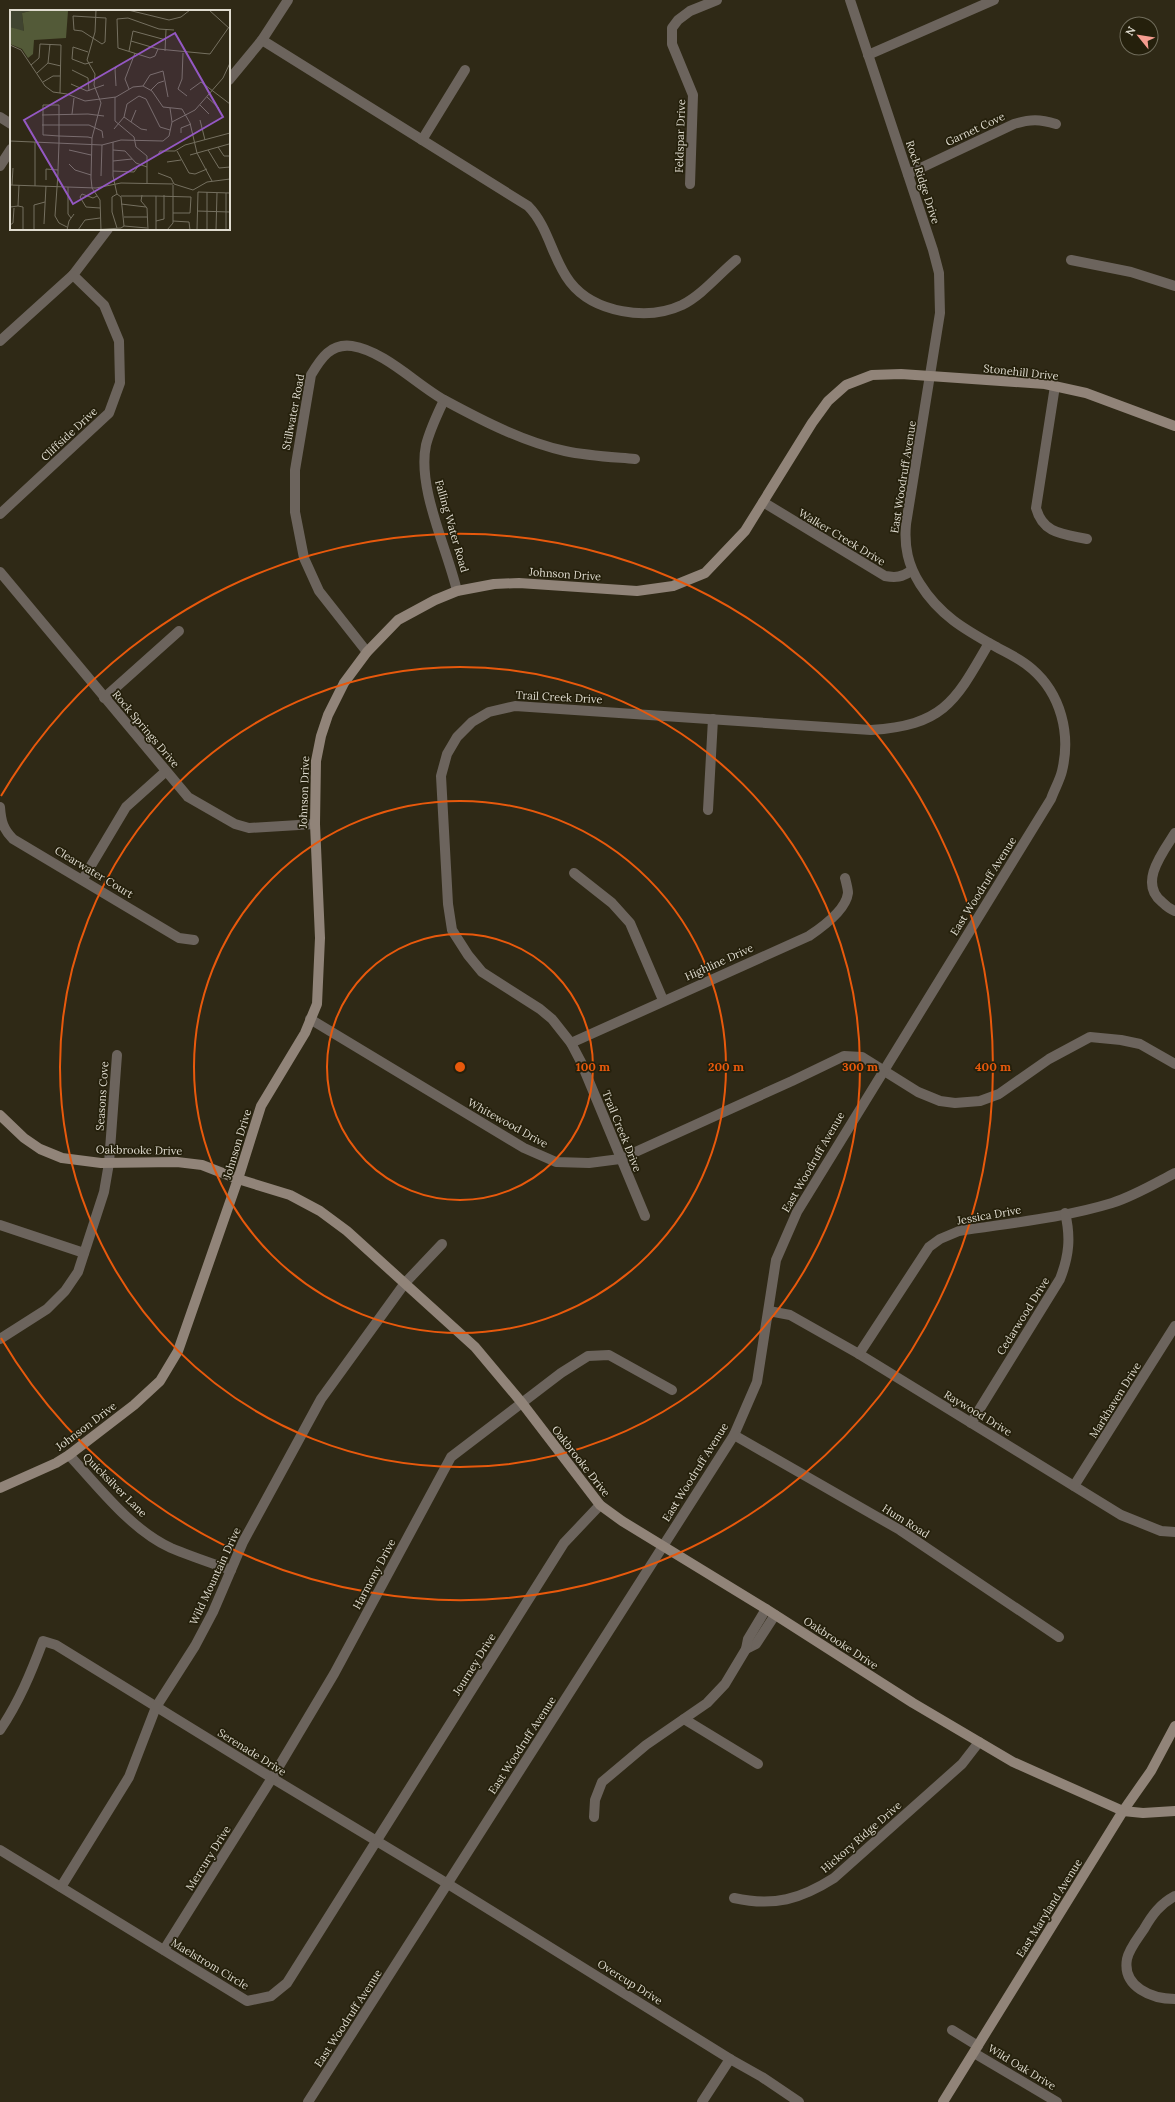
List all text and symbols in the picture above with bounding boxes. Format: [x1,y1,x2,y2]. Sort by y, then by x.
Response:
inset map [10,10,230,230]
north arrow [1119,16,1159,56]
text: N [1122,23,1139,38]
street label: Feldspar Drive [672,99,688,173]
street label: Garnet Cove [943,109,1007,149]
street label: Rock Ridge Drive [903,139,943,226]
street label: Stonehill Drive [983,361,1059,383]
street label: Stillwater Road [279,372,307,451]
street label: Cliffside Drive [38,404,100,464]
street label: East Woodruff Avenue [887,420,919,534]
street label: Falling Water Road [432,478,472,574]
street label: Walker Creek Drive [796,505,888,569]
street label: Johnson Drive [527,564,602,584]
street label: Rock Springs Drive [110,687,182,771]
street label: Trail Creek Drive [515,688,603,706]
street label: Johnson Drive [296,756,312,829]
street label: East Woodruff Avenue [947,834,1019,938]
street label: Clearwater Court [52,843,136,901]
street label: Highline Drive [683,941,756,983]
text: 100 m [576,1059,610,1074]
text: 200 m [708,1059,744,1074]
text: 300 m [842,1059,878,1074]
text: 400 m [975,1059,1011,1074]
centre of rings [453,1060,467,1074]
street label: Seasons Cove [93,1061,111,1131]
street label: Trail Creek Drive [599,1088,645,1174]
street label: Whitewood Drive [465,1095,551,1151]
street label: Johnson Drive [219,1107,254,1182]
street label: East Woodruff Avenue [778,1109,848,1215]
street label: Oakbrooke Drive [96,1142,182,1158]
street label: Jessica Drive [955,1202,1022,1228]
street label: Cedarwood Drive [993,1274,1053,1358]
street label: Markhaven Drive [1086,1359,1144,1441]
street label: Raywood Drive [941,1387,1015,1439]
street label: Johnson Drive [52,1399,119,1454]
street label: East Woodruff Avenue [659,1420,731,1524]
street label: Oakbrooke Drive [549,1423,613,1499]
street label: Quicksilver Lane [80,1450,150,1520]
street label: Hum Road [880,1501,933,1541]
street label: Wild Mountain Drive [186,1525,244,1627]
street label: Harmony Drive [350,1536,399,1612]
street label: Oakbrooke Drive [801,1614,881,1672]
street label: Journey Drive [449,1630,499,1698]
street label: East Woodruff Avenue [485,1693,559,1797]
street label: Serenade Drive [215,1725,289,1779]
street label: Hickory Ridge Drive [818,1798,904,1876]
street label: Mercury Drive [182,1823,234,1893]
street label: East Maryland Avenue [1013,1856,1085,1960]
street label: Maelstrom Circle [169,1935,251,1993]
street label: Overcup Drive [595,1956,665,2008]
street label: East Woodruff Avenue [311,1966,385,2070]
street label: Wild Oak Drive [985,2041,1059,2093]

